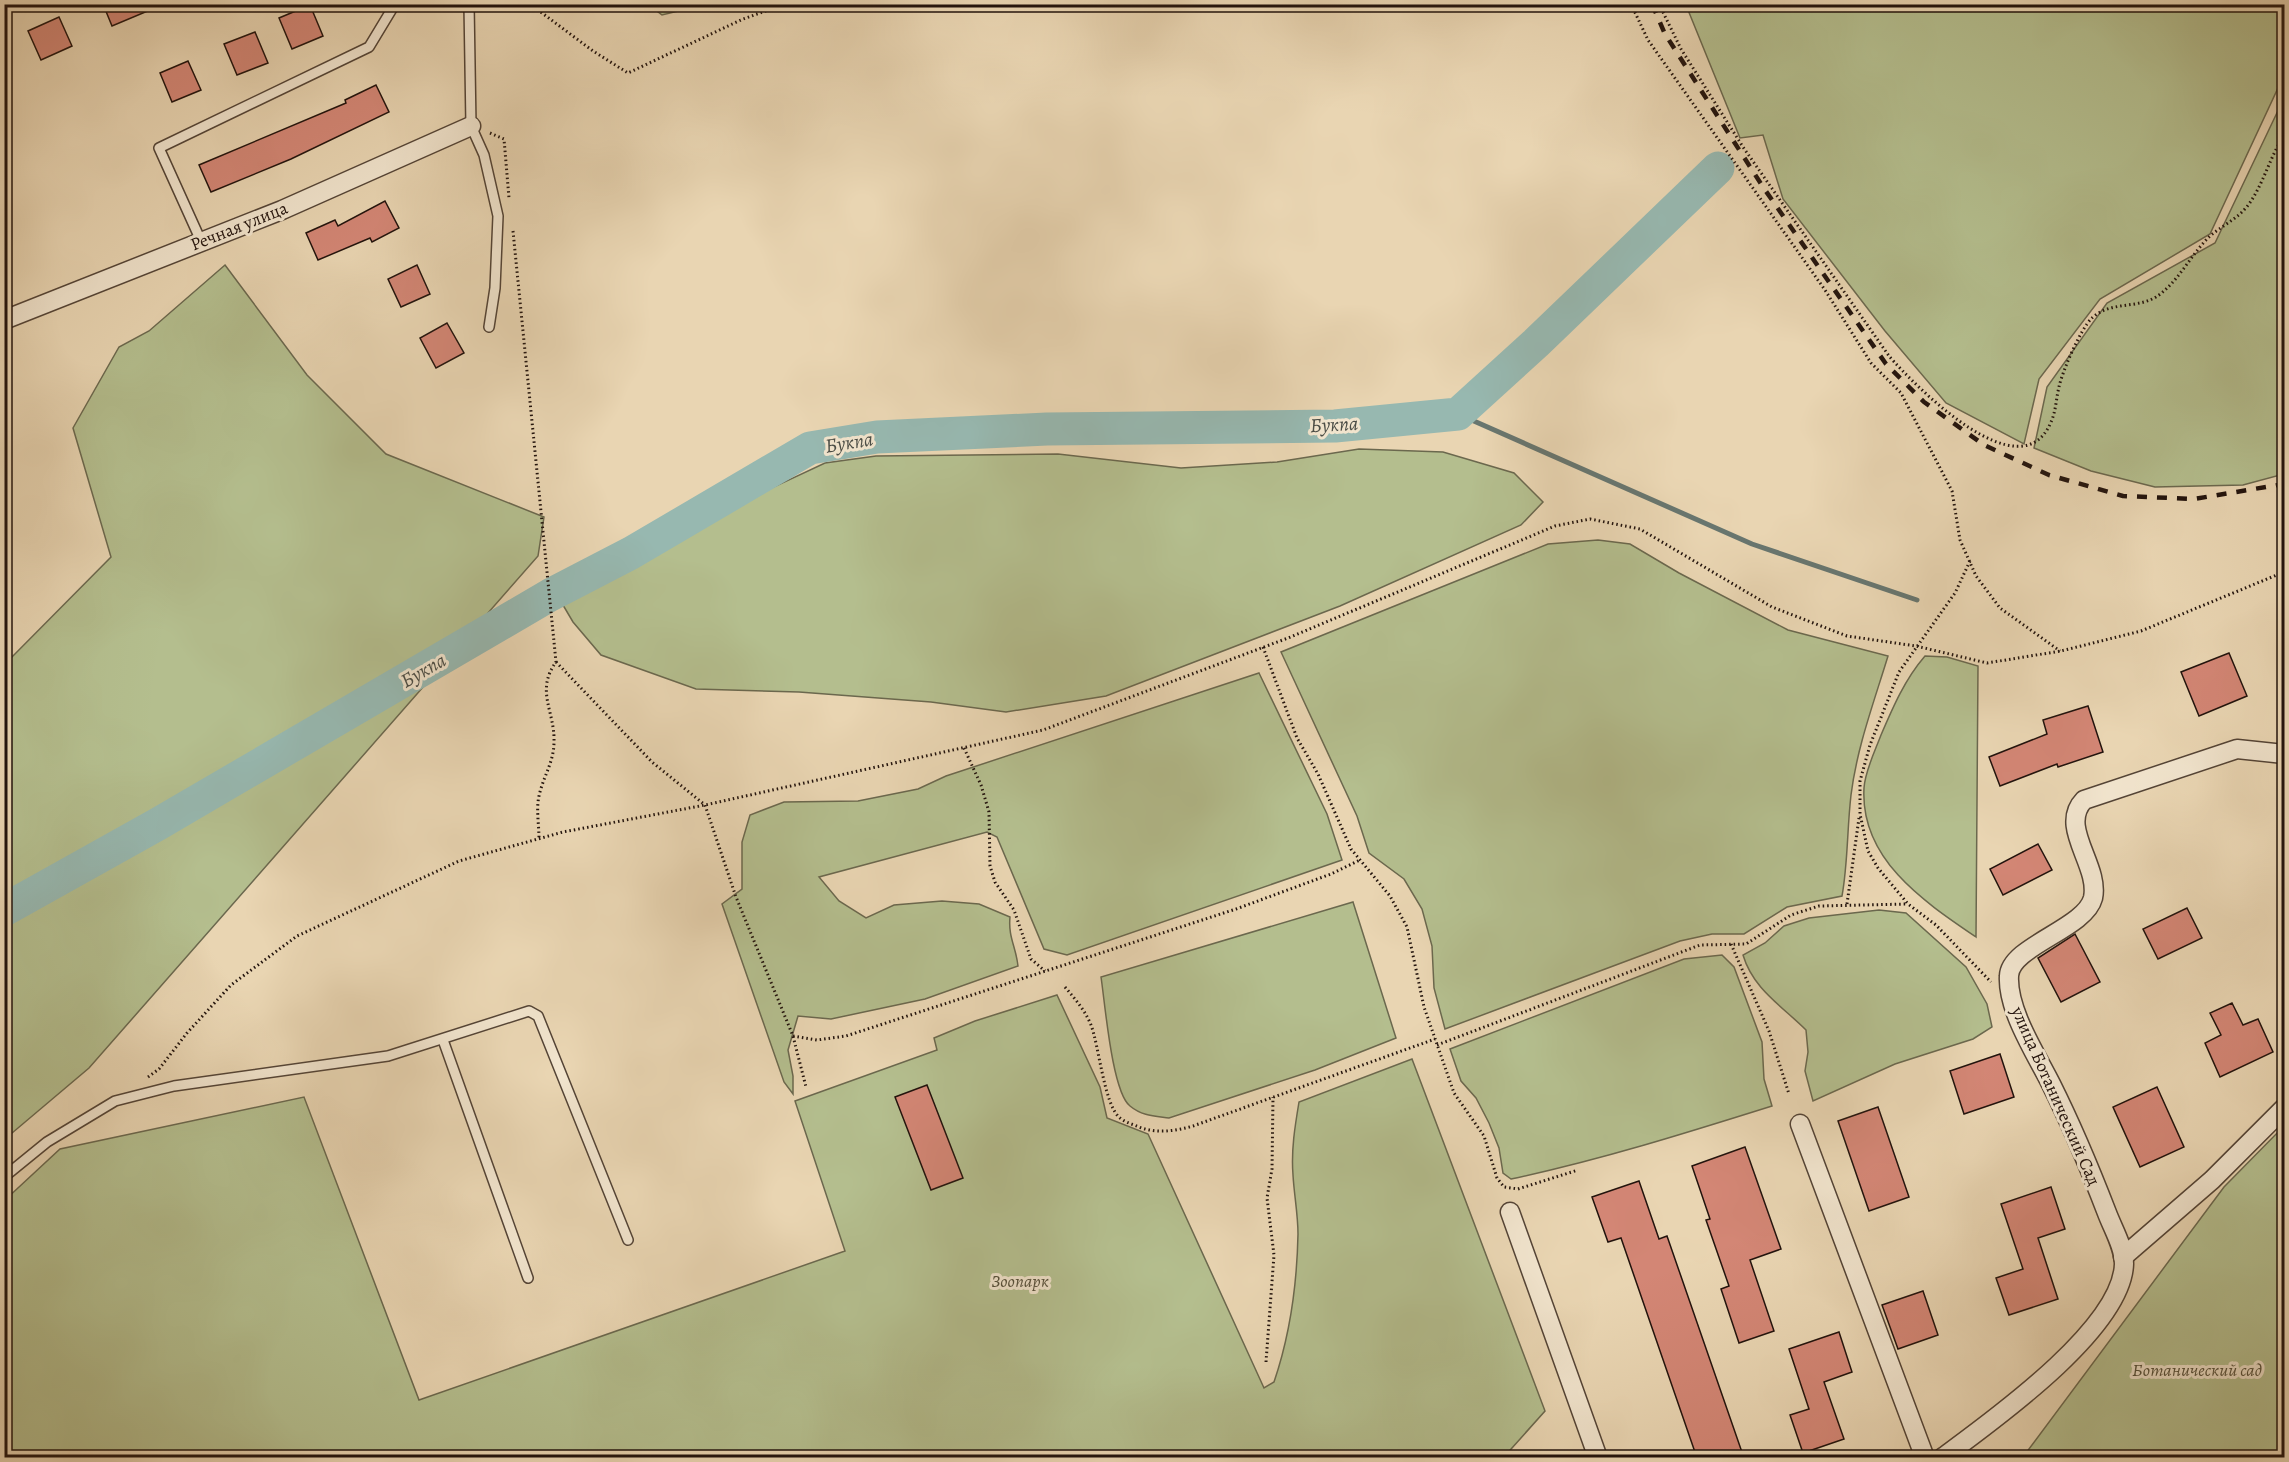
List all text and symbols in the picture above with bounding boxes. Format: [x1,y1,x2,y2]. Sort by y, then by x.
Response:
street label: Речная улица [187,195,292,256]
water label: Букпа [1309,410,1359,439]
water label: Букпа [823,425,875,460]
water label: Букпа [396,647,451,694]
street label: улица Ботанический Сад [2005,1002,2106,1190]
park label: Зоопарк [991,1269,1049,1293]
park label: Ботанический сад [2132,1358,2262,1382]

